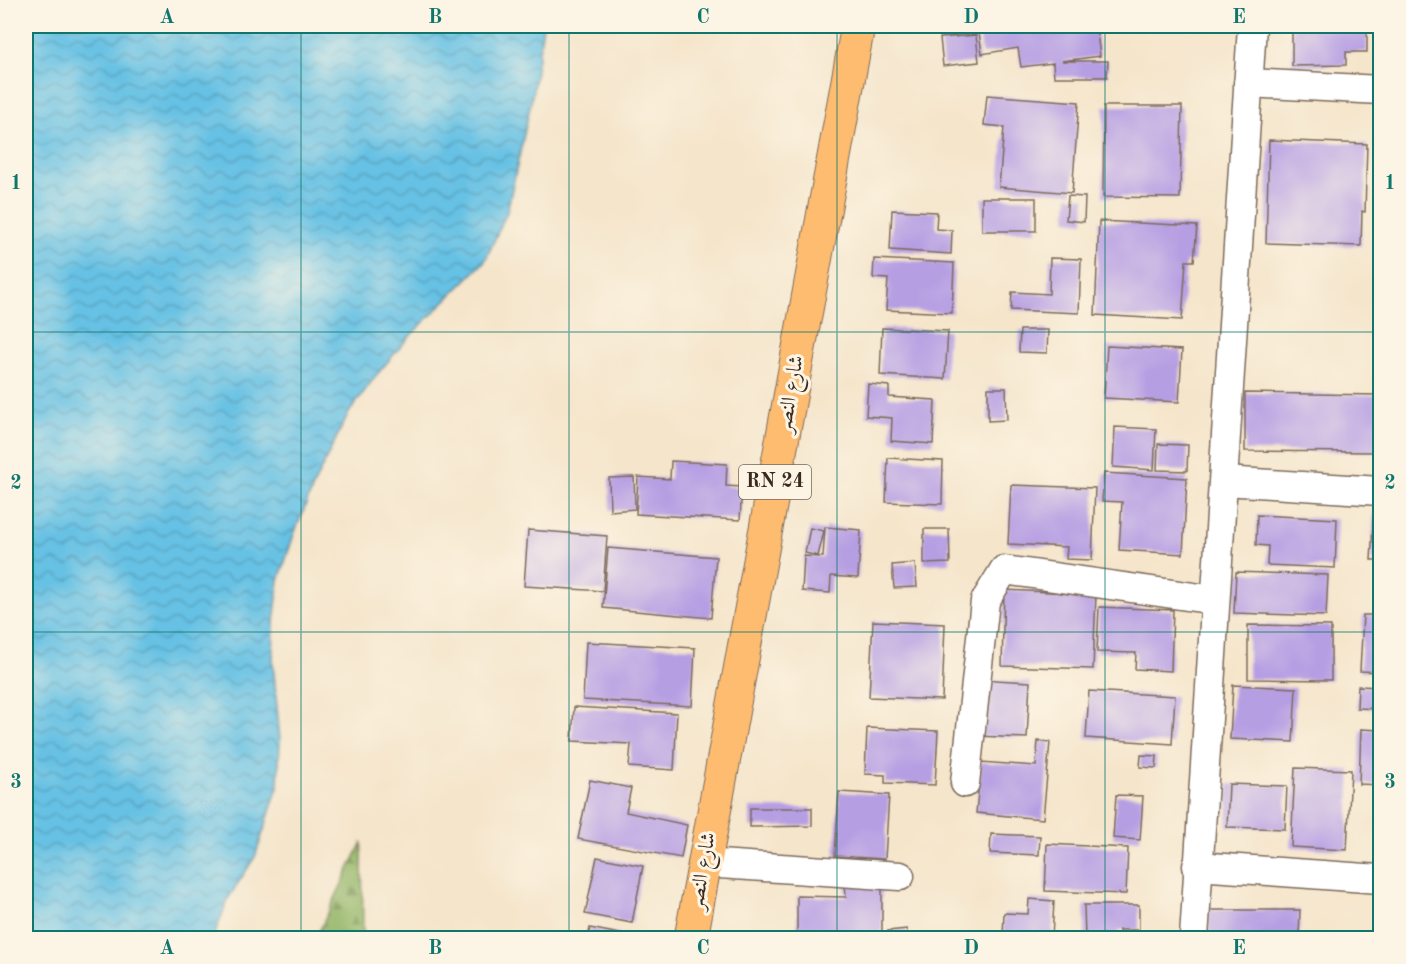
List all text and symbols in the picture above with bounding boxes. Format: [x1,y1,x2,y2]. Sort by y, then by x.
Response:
text: A [159,8,175,28]
text: B [428,8,442,28]
text: C [696,8,710,28]
text: D [963,8,979,28]
text: E [1232,8,1246,28]
text: 1 [10,174,22,194]
text: 1 [1384,174,1396,194]
street label: شارع النصر [774,354,814,437]
road number: RN 24 [739,465,811,499]
text: 2 [10,474,22,494]
text: 2 [1384,474,1396,494]
text: 3 [10,773,22,793]
text: 3 [1384,773,1396,793]
street label: شارع النصر [686,831,726,914]
text: A [159,939,175,959]
text: B [428,939,442,959]
text: C [696,939,710,959]
text: D [963,939,979,959]
text: E [1232,939,1246,959]

